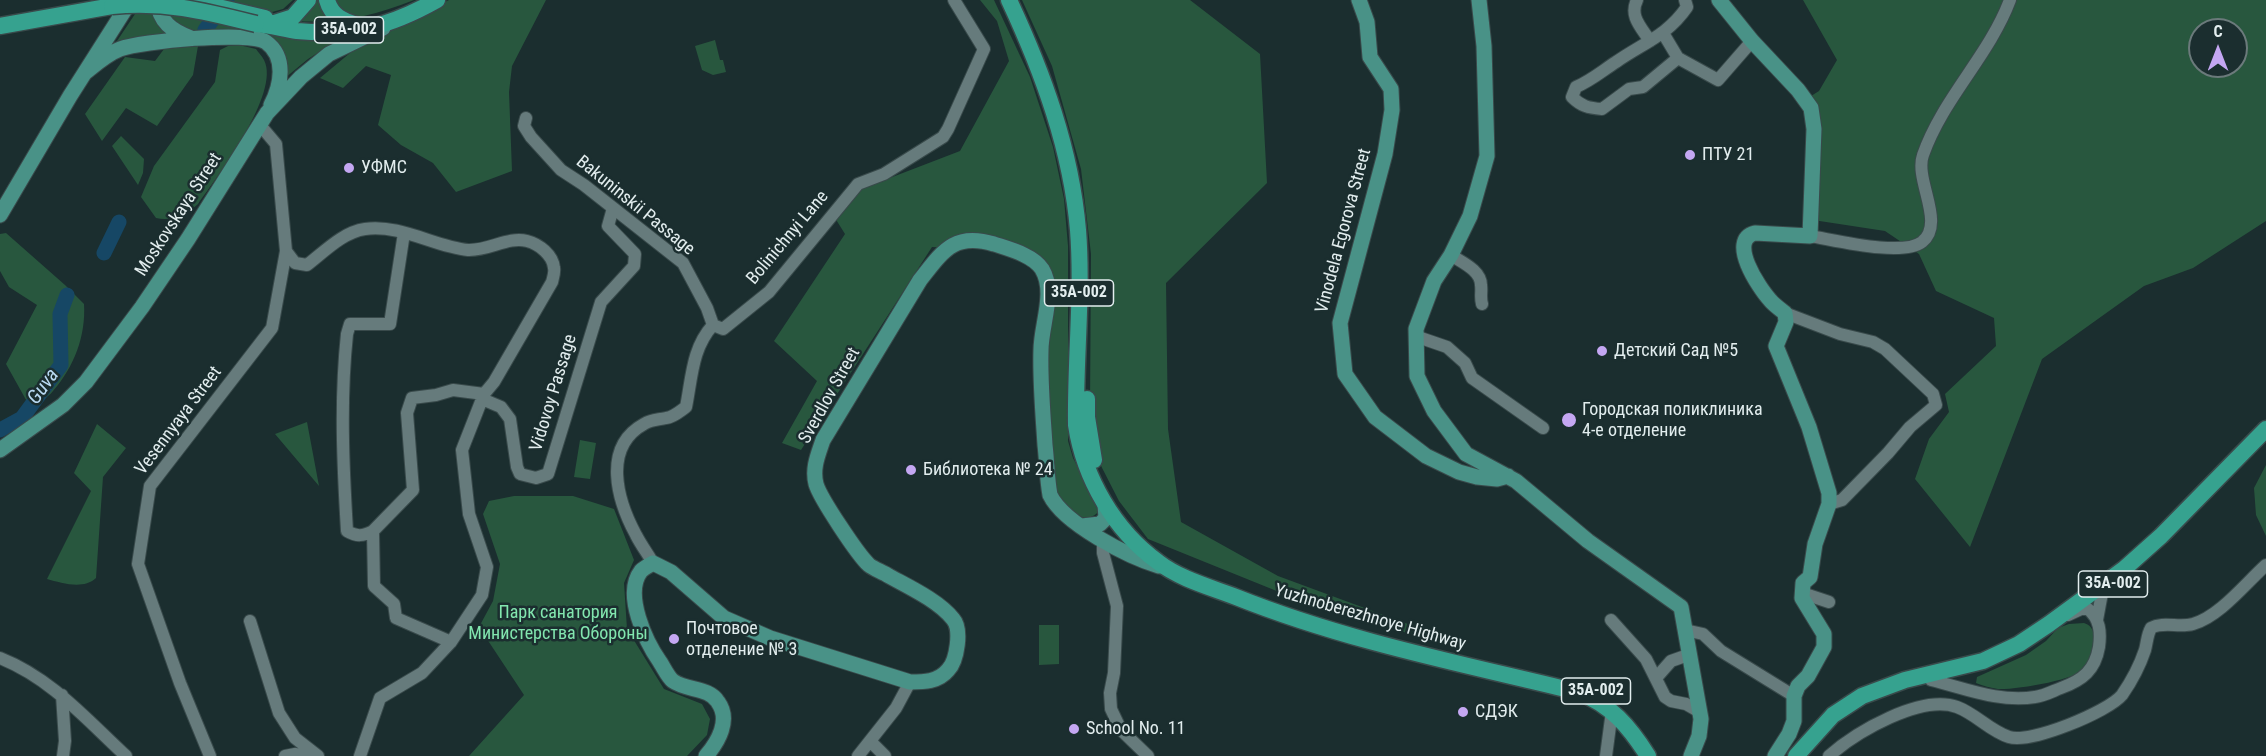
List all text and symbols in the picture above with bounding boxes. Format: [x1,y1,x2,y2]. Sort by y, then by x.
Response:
road number: 35А-002 [314,17,384,43]
north arrow [2188,18,2248,78]
text: С [2213,22,2223,41]
place label: ПТУ 21 [1702,144,1754,166]
street label: Vinodela Egorova Street [1312,146,1376,316]
marker: ПТУ 21 [1683,148,1697,162]
street label: Moskovskaya Street [131,149,227,281]
street label: Bakuninskii Passage [571,152,699,260]
place label: УФМС [361,157,407,179]
marker: УФМС [342,161,356,175]
street label: Bolinichnyi Lane [743,187,833,289]
road number: 35А-002 [1044,280,1114,306]
street label: Vidovoy Passage [526,332,582,454]
place label: Детский Сад №5 [1614,340,1738,362]
street label: Sverdlov Street [795,344,865,448]
marker: Детский Сад №5 [1595,344,1609,358]
street label: Vesennyaya Street [131,362,227,480]
water label: Guva [23,364,65,410]
place label: Городская поликлиника 4-е отделение [1582,399,1763,442]
marker: Городская поликлиника 4-е отделение [1560,411,1578,429]
place label: Библиотека № 24 [923,459,1053,481]
marker: Библиотека № 24 [904,463,918,477]
road number: 35А-002 [2078,571,2148,597]
street label: Yuzhnoberezhnoye Highway [1272,580,1468,656]
park label: Парк санатория Министерства Обороны [468,602,648,644]
place label: Почтовое отделение № 3 [686,618,797,660]
marker: Почтовое отделение № 3 [667,632,681,646]
road number: 35А-002 [1562,678,1630,704]
place label: СДЭК [1475,701,1518,723]
marker: СДЭК [1456,705,1470,719]
place label: School No. 11 [1086,718,1186,740]
marker: School No. 11 [1067,722,1081,736]

